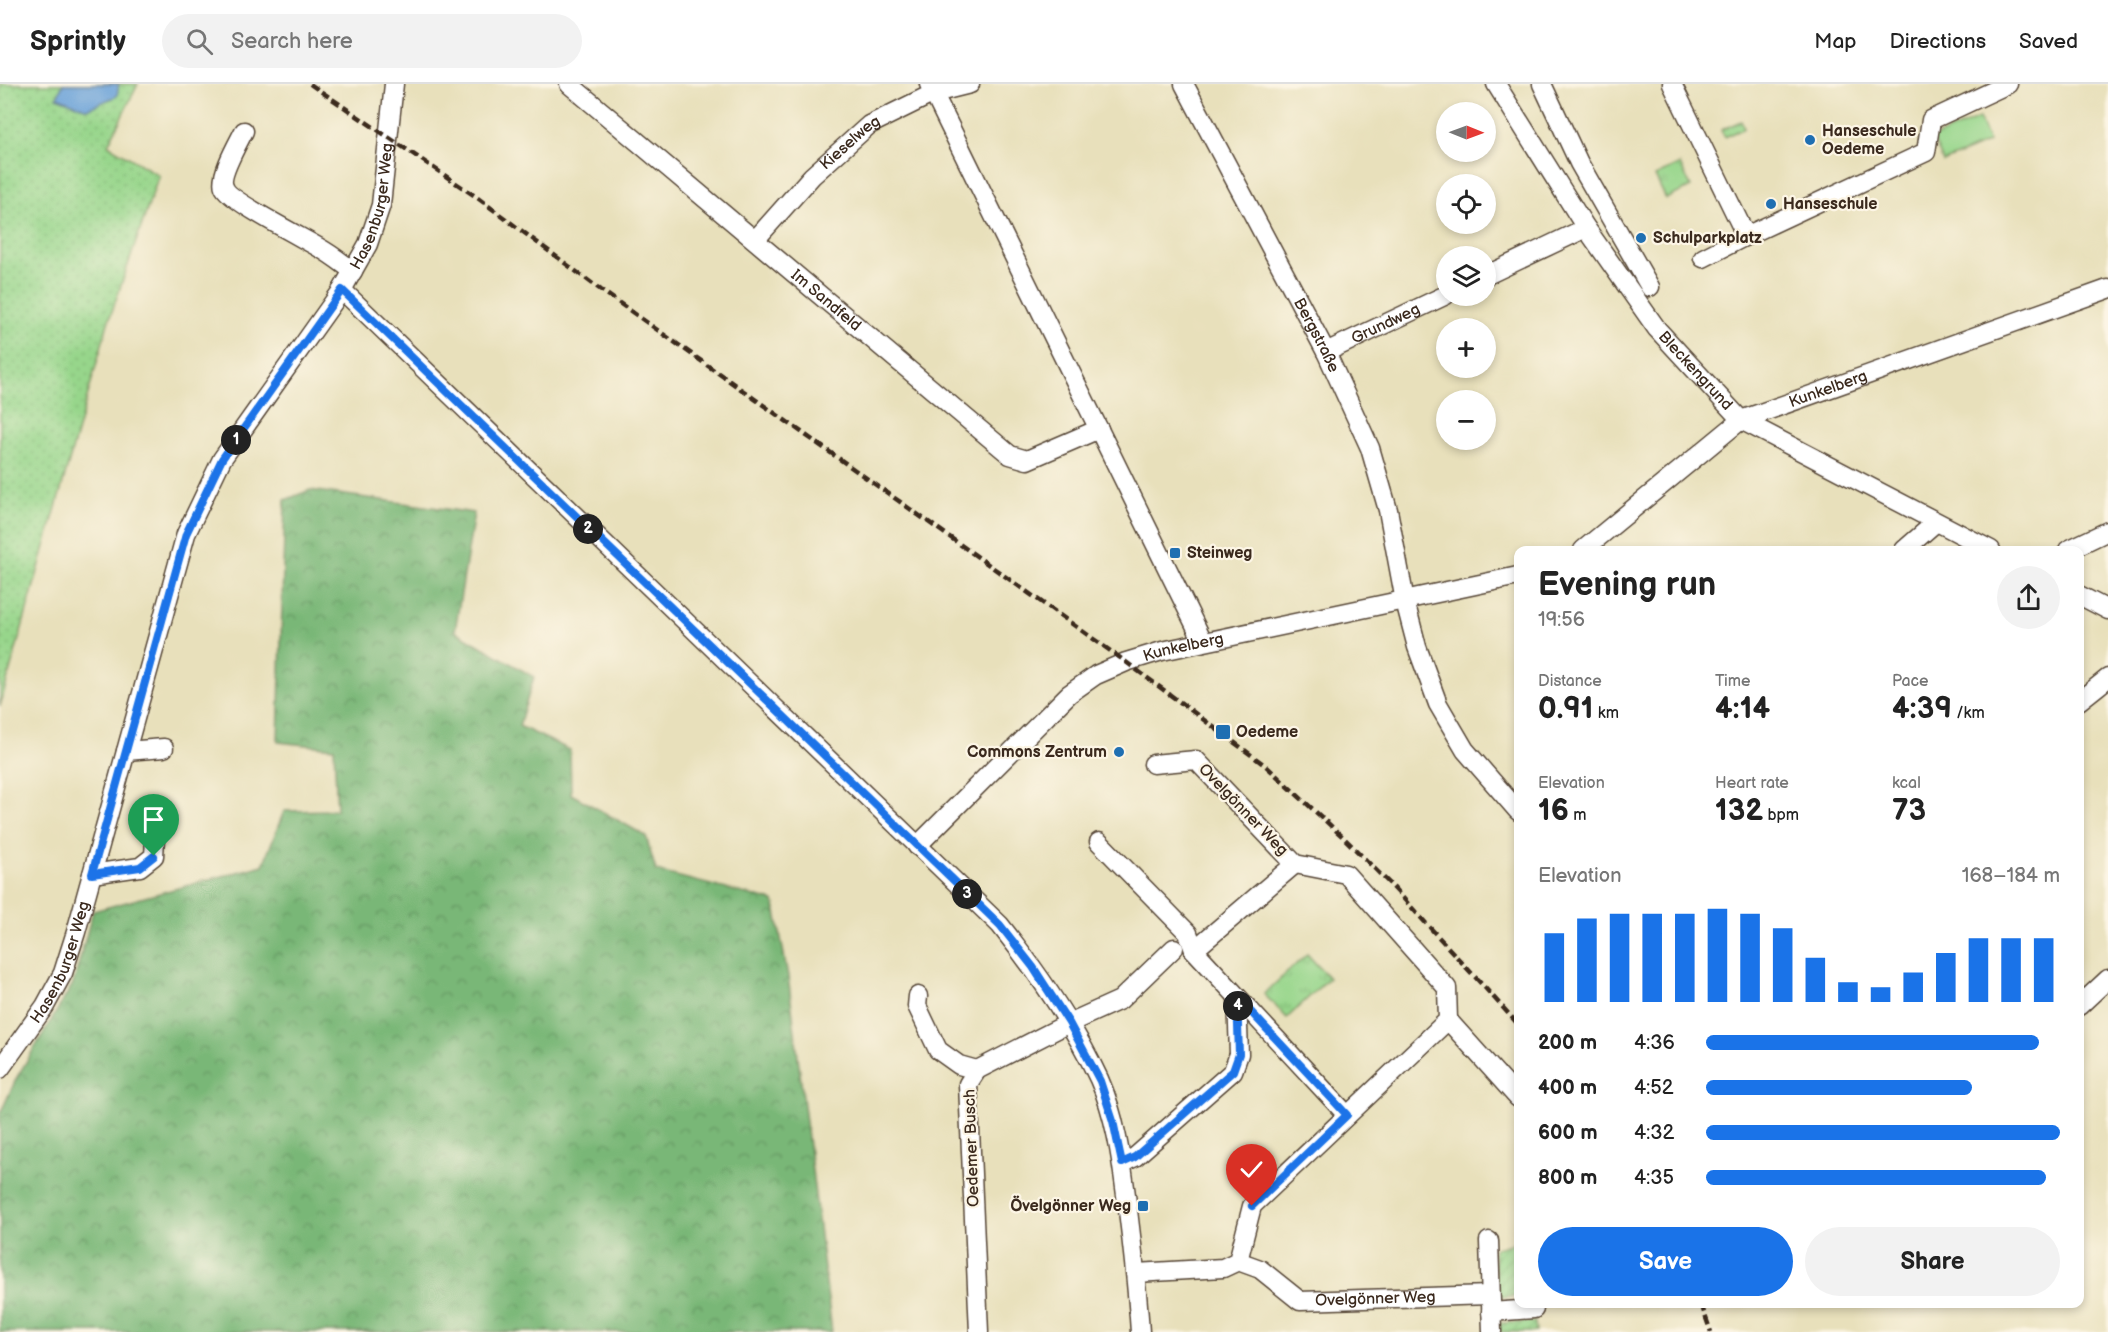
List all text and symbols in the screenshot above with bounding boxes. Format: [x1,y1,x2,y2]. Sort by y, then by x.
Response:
search box [162,14,582,68]
text: Sprintly [30,25,126,58]
icon: search [183,25,216,58]
text: Search here [231,28,353,55]
text: Map [1814,29,1857,54]
text: Directions [1890,29,1986,54]
text: Saved [2019,29,2078,54]
north arrow [1436,102,1496,162]
map controls [1436,102,1496,450]
street label: Kieselweg [816,112,883,174]
place label: Hanseschule Oedeme [1822,122,1917,159]
marker: Hanseschule Oedeme [1803,133,1817,147]
street label: Hasenburger Weg [346,142,397,273]
button: locate [1436,174,1496,234]
place label: Hanseschule [1783,195,1878,214]
marker: Hanseschule [1764,197,1778,211]
place label: Schulparkplatz [1653,229,1762,248]
marker: Schulparkplatz [1634,231,1648,245]
button: layers [1436,246,1496,306]
street label: Im Sandfeld [787,265,865,335]
street label: Bergstraße [1290,295,1344,376]
street label: Grundweg [1348,299,1423,348]
button: + [1436,318,1496,378]
street label: Bleckengrund [1654,327,1737,414]
street label: Kunkelberg [1786,366,1870,412]
button: − [1436,390,1496,450]
pin: 1 [221,425,251,455]
text: 1 [233,430,239,449]
pin: 2 [573,514,603,544]
text: 2 [583,519,593,538]
place label: Steinweg [1187,544,1252,563]
marker: Steinweg [1168,546,1182,560]
text: Evening run [1538,565,1716,605]
button: share [1997,566,2060,629]
text: 19:56 [1538,608,1585,632]
street label: Kunkelberg [1141,629,1225,666]
text: Distance [1538,672,1602,691]
text: Time [1715,672,1750,691]
text: Pace [1892,672,1928,691]
text: 0.91 [1538,691,1594,727]
text: 4:14 [1715,691,1770,727]
text: 4:39 [1892,691,1952,727]
text: km [1594,704,1619,723]
text: /km [1952,704,1985,723]
marker: Oedeme [1214,723,1232,741]
place label: Oedeme [1236,723,1298,742]
place label: Commons Zentrum [967,743,1107,762]
marker: Commons Zentrum [1112,745,1126,759]
street label: Ovelgönner Weg [1194,760,1292,860]
text: Elevation [1538,774,1605,793]
text: Heart rate [1715,774,1789,793]
text: kcal [1892,774,1921,793]
text: 16 [1538,793,1569,829]
text: 132 [1715,793,1763,829]
text: 73 [1892,793,1926,829]
pin [128,794,179,856]
icon: arrive [137,803,170,836]
text: m [1569,806,1586,825]
text: bpm [1763,806,1799,825]
text: Elevation [1538,864,1621,888]
text: 168–184 m [1962,864,2060,888]
pin: 3 [952,879,982,909]
text: 3 [962,884,972,903]
street label: Hasenburger Weg [26,899,94,1027]
pin: 4 [1223,991,1253,1021]
text: 4 [1233,996,1243,1015]
text: 200 m [1538,1031,1597,1055]
text: 4:36 [1634,1031,1675,1055]
text: 400 m [1538,1076,1597,1100]
text: 4:52 [1634,1076,1674,1100]
street label: Oedemer Busch [960,1089,984,1207]
text: 600 m [1538,1121,1598,1145]
text: 4:32 [1634,1121,1674,1145]
pin [1226,1144,1277,1206]
icon: check [1235,1153,1268,1186]
text: 800 m [1538,1166,1597,1190]
text: 4:35 [1634,1166,1674,1190]
place label: Övelgönner Weg [1010,1195,1131,1216]
marker: Övelgönner Weg [1136,1199,1150,1213]
button: Save [1538,1227,1793,1296]
button: Share [1805,1227,2060,1296]
street label: Ovelgönner Weg [1315,1287,1436,1310]

